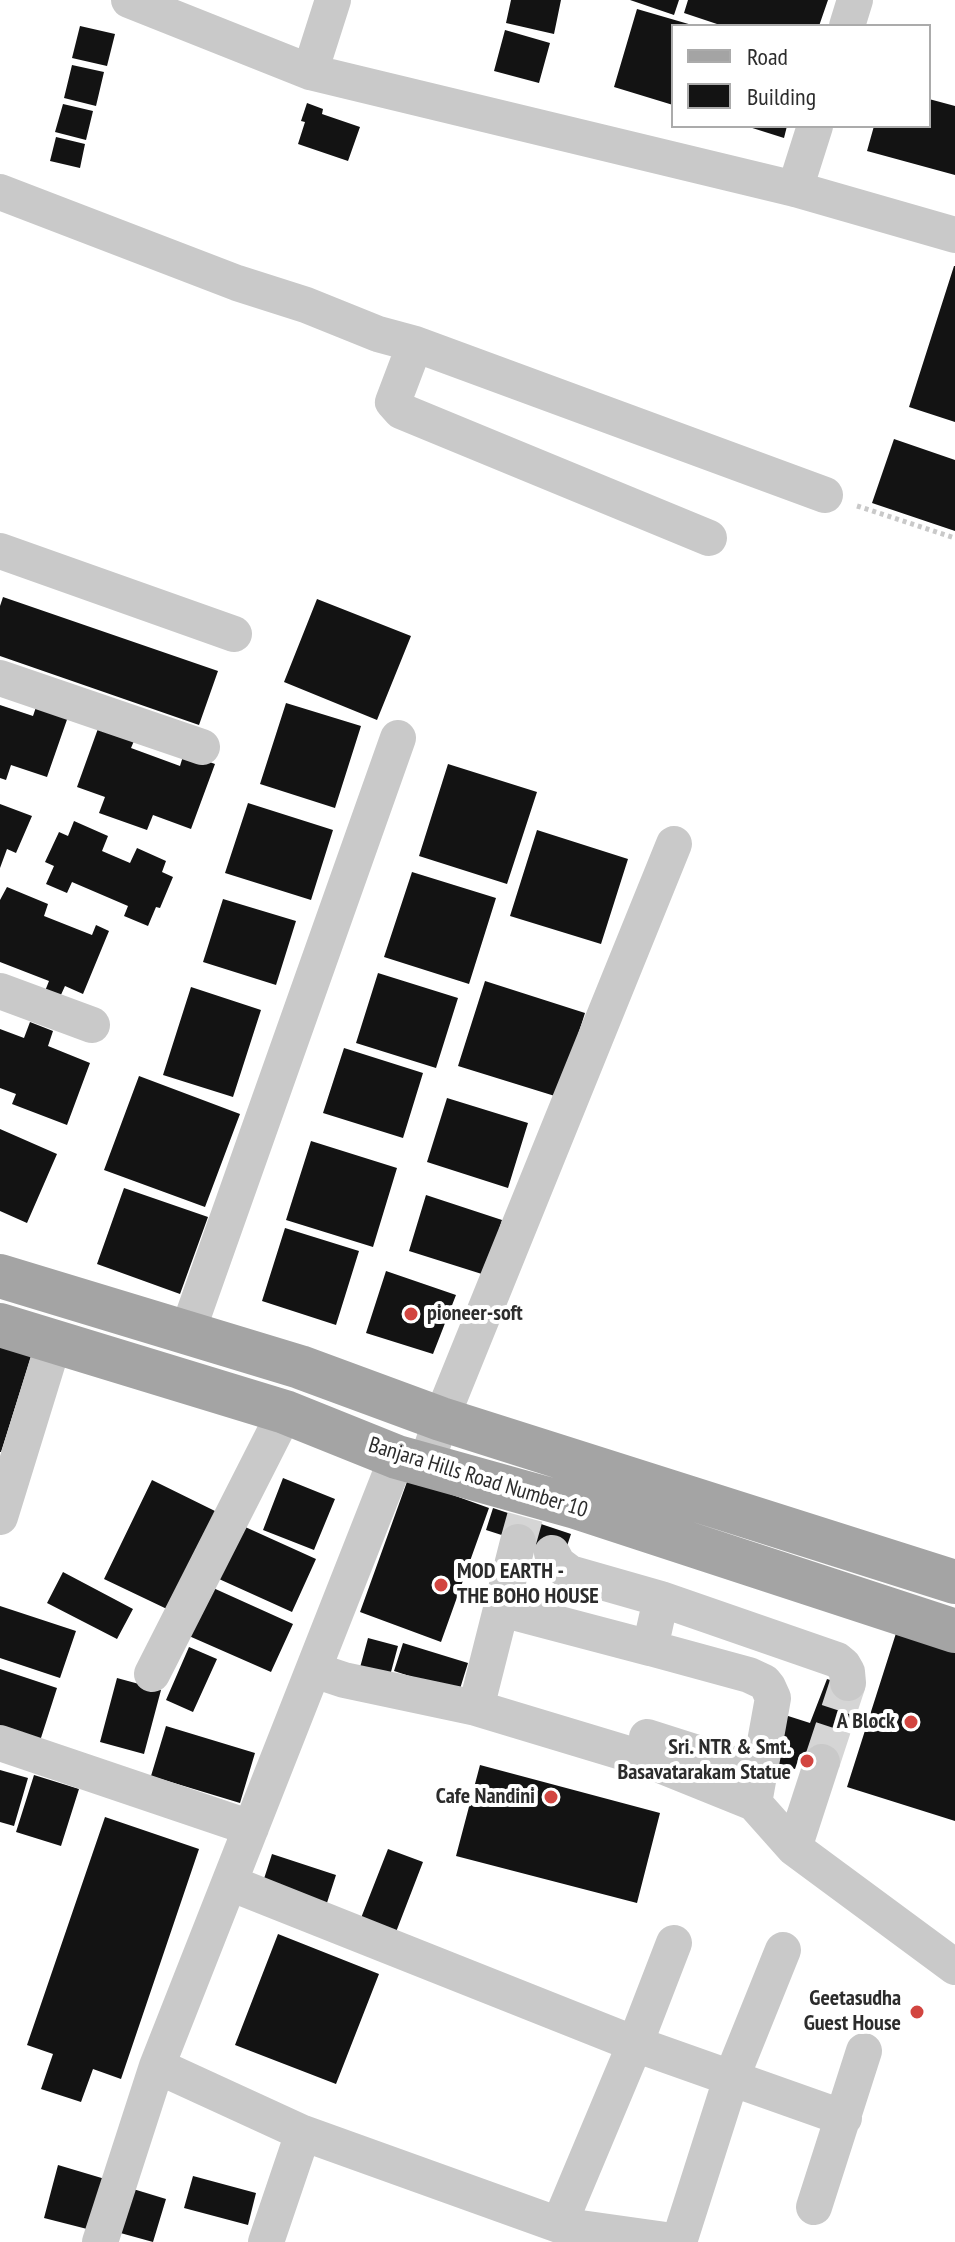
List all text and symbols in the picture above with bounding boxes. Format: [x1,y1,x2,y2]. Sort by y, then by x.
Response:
legend [671,24,931,128]
text: Road [747,41,788,72]
text: Building [747,81,816,112]
place label: pioneer-soft [427,1301,523,1327]
marker: pioneer-soft [402,1305,420,1323]
street label: Banjara Hills Road Number 10 [365,1432,591,1524]
place label: MOD EARTH - THE BOHO HOUSE [457,1559,599,1610]
marker: MOD EARTH - THE BOHO HOUSE [432,1576,450,1594]
place label: A Block [837,1709,895,1735]
marker: A Block [902,1713,920,1731]
place label: Sri. NTR & Smt. Basavatarakam Statue [617,1735,791,1786]
marker: Sri. NTR & Smt. Basavatarakam Statue [798,1752,816,1770]
place label: Cafe Nandini [436,1784,535,1810]
marker: Cafe Nandini [542,1788,560,1806]
place label: Geetasudha Guest House [804,1986,901,2038]
marker: Geetasudha Guest House [908,2003,926,2021]

